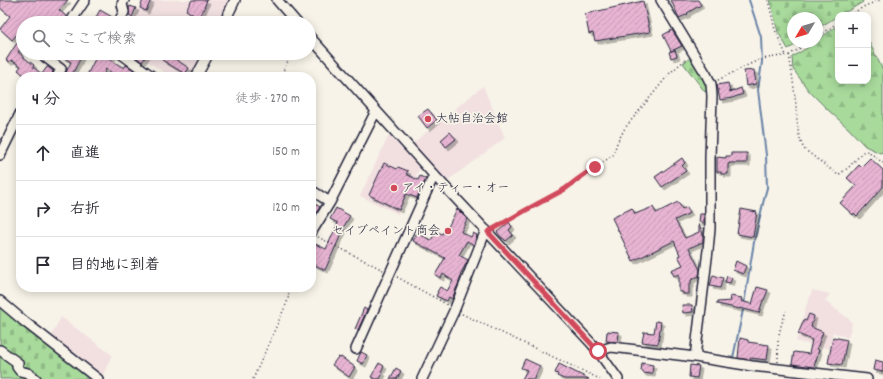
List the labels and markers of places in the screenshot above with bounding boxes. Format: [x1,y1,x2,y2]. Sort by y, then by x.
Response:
place label: 大帖自治会館 [436,111,508,128]
marker: 大帖自治会館 [423,114,433,124]
place label: アイ・ティー・オー [402,180,509,197]
marker: アイ・ティー・オー [389,183,399,193]
place label: セイブペイント商会 [332,223,440,240]
marker: セイブペイント商会 [443,226,453,236]

